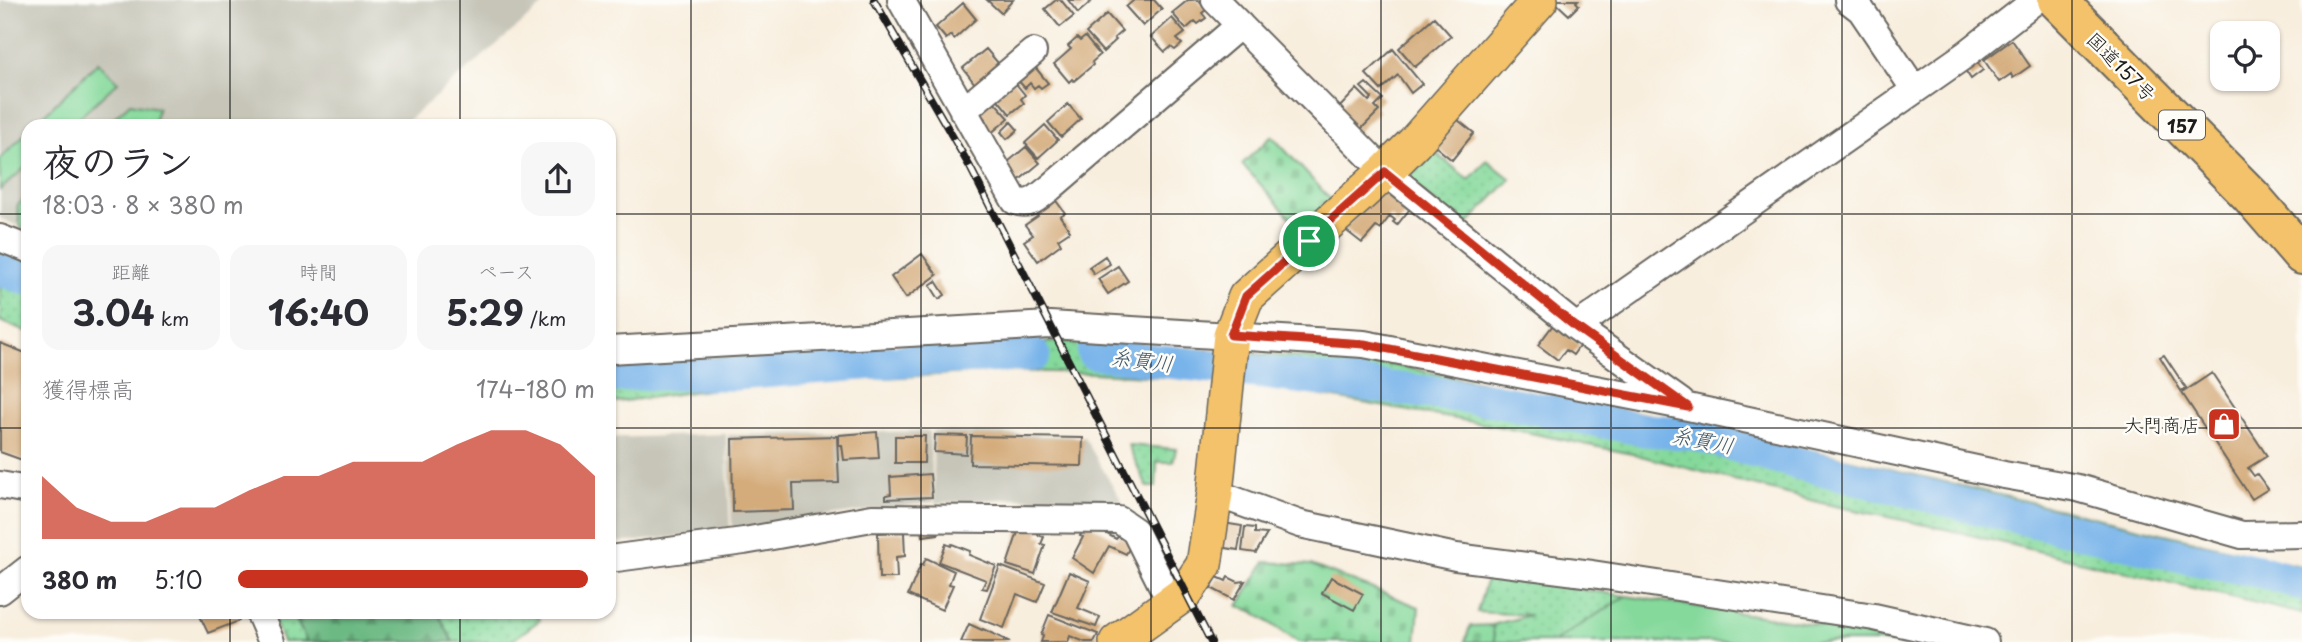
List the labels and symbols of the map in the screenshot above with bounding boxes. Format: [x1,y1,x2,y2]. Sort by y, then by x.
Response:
street label: 国道157号 [2081,25,2163,107]
road number: 157 [2159,110,2205,140]
pin [1279,211,1339,271]
water label: 糸貫川 [1109,339,1175,379]
shop icon: 大門商店 [2205,405,2243,443]
place label: 大門商店 [2124,410,2200,438]
water label: 糸貫川 [1669,417,1737,461]

